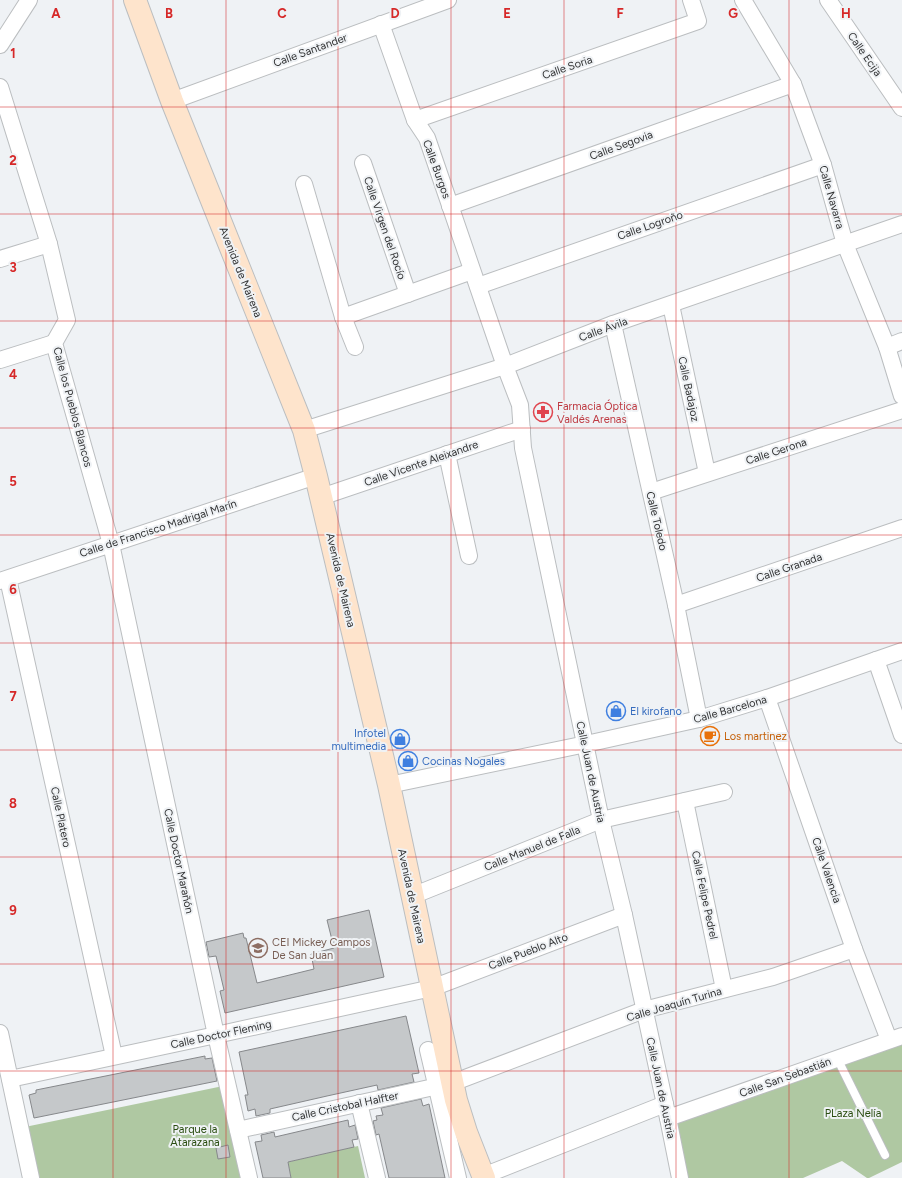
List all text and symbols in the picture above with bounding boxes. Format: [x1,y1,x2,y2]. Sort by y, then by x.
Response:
text: A [51,6,61,21]
text: B [165,6,173,21]
text: C [277,6,287,21]
text: D [390,6,400,21]
text: E [503,6,511,21]
text: F [616,6,624,21]
text: G [728,6,738,21]
text: H [841,6,851,21]
street label: Calle Ecija [845,30,884,79]
street label: Calle Santander [271,31,349,70]
text: 1 [10,46,16,61]
street label: Calle Soria [540,53,594,82]
street label: Calle Segovia [588,128,655,163]
street label: Calle Burgos [420,138,453,200]
text: 2 [9,153,17,168]
street label: Calle Navarra [816,164,847,230]
street label: Calle Virgen del Rocío [361,175,408,281]
street label: Calle Logroño [616,208,685,243]
street label: Avenida de Mairena [216,225,265,319]
text: 3 [9,260,17,275]
street label: Calle Ávila [577,315,629,344]
street label: Calle los Pueblos Blancos [50,346,95,469]
street label: Calle Badajoz [675,355,702,423]
text: 4 [9,367,17,382]
place label: Farmacia Óptica Valdés Arenas [557,399,637,426]
pharmacy icon: Farmacia Óptica Valdés Arenas [532,401,554,423]
street label: Calle Gerona [744,436,808,467]
street label: Calle Vicente Aleixandre [362,438,480,489]
text: 5 [9,474,17,489]
street label: Calle Toledo [643,490,670,552]
street label: Calle de Francisco Madrigal Marín [78,497,238,560]
street label: Avenida de Mairena [323,532,358,629]
street label: Calle Granada [755,550,824,585]
text: 6 [9,582,17,597]
text: 7 [9,689,17,704]
street label: Calle Barcelona [692,693,768,726]
shop icon: El kirofano [605,700,627,722]
place label: El kirofano [630,705,682,718]
street label: Calle Juan de Austria [573,720,608,824]
cafe icon: Los martinez [699,725,721,747]
place label: Infotel multimedia [331,727,386,753]
shop icon: Infotel multimedia [389,728,411,750]
place label: Los martinez [724,730,787,743]
shop icon: Cocinas Nogales [397,750,419,772]
place label: Cocinas Nogales [422,755,505,768]
street label: Calle Platero [48,786,73,849]
text: 8 [9,796,17,811]
street label: Calle Doctor Marañón [161,807,196,915]
street label: Calle Manuel de Falla [482,823,582,874]
street label: Calle Valencia [809,836,844,905]
street label: Avenida de Mairena [395,848,428,945]
street label: Calle Felipe Pedrel [689,850,720,941]
text: 9 [9,903,17,918]
street label: Calle Pueblo Alto [487,930,570,973]
place label: CEI Mickey Campos De San Juan [272,936,370,962]
school or university icon: CEI Mickey Campos De San Juan [247,937,269,959]
street label: Calle Joaquín Turina [625,985,723,1024]
street label: Calle Doctor Fleming [169,1017,273,1052]
street label: Calle Juan de Austria [643,1036,678,1140]
street label: Calle San Sebastián [738,1055,833,1100]
street label: Calle Cristobal Halfter [291,1089,400,1124]
park label: PLaza Nelía [825,1107,881,1120]
park label: Parque la Atarazana [170,1123,220,1149]

